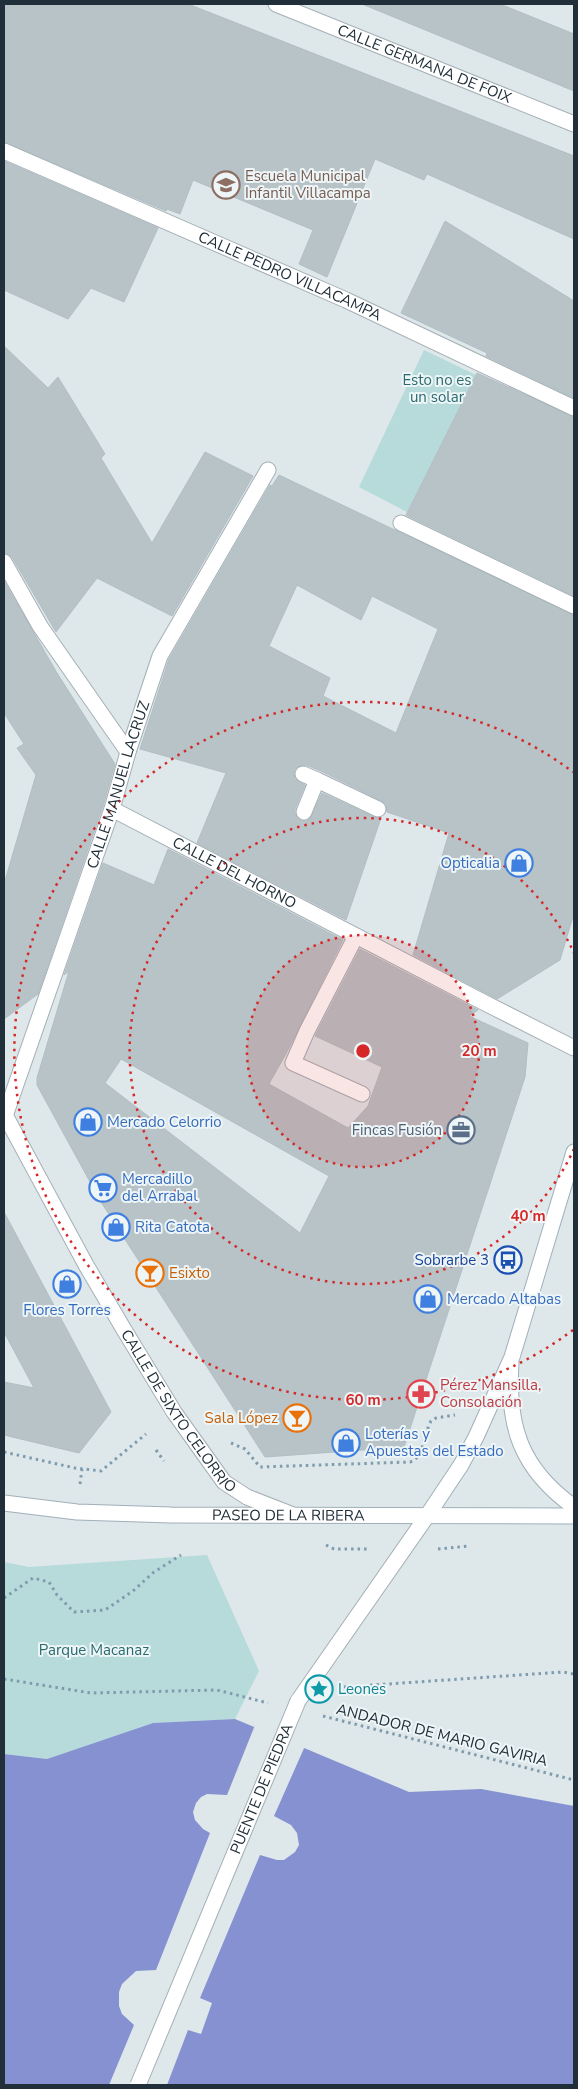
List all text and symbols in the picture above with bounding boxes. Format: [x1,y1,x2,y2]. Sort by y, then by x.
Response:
street label: CALLE GERMANA DE FOIX [334,20,515,108]
place label: Escuela Municipal Infantil Villacampa [245,166,371,203]
school or university icon: Escuela Municipal Infantil Villacampa [211,170,241,200]
street label: CALLE PEDRO VILLACAMPA [195,227,385,325]
park label: Esto no es un solar [402,370,472,407]
street label: CALLE MANUEL LACRUZ [82,698,154,871]
street label: CALLE DEL HORNO [169,832,300,913]
shop icon: Opticalia [504,848,534,878]
place label: Opticalia [440,853,500,873]
text: 20 m [461,1041,497,1061]
centre of rings [354,1042,372,1060]
shop icon: Mercado Celorrio [73,1107,103,1137]
place label: Mercado Celorrio [107,1112,222,1132]
office icon: Fincas Fusión [446,1115,476,1145]
place label: Fincas Fusión [352,1120,442,1140]
place label: Mercadillo del Arrabal [122,1169,198,1206]
supermarket icon: Mercadillo del Arrabal [88,1173,118,1203]
text: 40 m [510,1206,546,1226]
shop icon: Rita Catota [101,1212,131,1242]
place label: Rita Catota [135,1217,210,1237]
bus stop icon: Sobrarbe 3 [493,1245,523,1275]
place label: Sobrarbe 3 [414,1250,489,1270]
bar icon: Esixto [135,1258,165,1288]
place label: Esixto [169,1263,210,1283]
shop icon: Flores Torres [52,1269,82,1299]
shop icon: Mercado Altabas [413,1284,443,1314]
place label: Mercado Altabas [447,1289,561,1309]
place label: Flores Torres [23,1300,111,1320]
street label: CALLE DE SIXTO CELORRIO [116,1326,240,1497]
place label: Pérez Mansilla, Consolación [440,1375,541,1412]
pharmacy icon: Pérez Mansilla, Consolación [406,1379,436,1409]
text: 60 m [345,1390,381,1410]
bar icon: Sala López [282,1403,312,1433]
place label: Sala López [205,1408,278,1428]
place label: Loterías y Apuestas del Estado [365,1424,504,1461]
shop icon: Loterías y Apuestas del Estado [331,1428,361,1458]
street label: PASEO DE LA RIBERA [212,1505,365,1525]
park label: Parque Macanaz [39,1640,149,1660]
place icon: Leones [304,1674,334,1704]
place label: Leones [338,1679,386,1699]
street label: ANDADOR DE MARIO GAVIRIA [334,1699,550,1771]
street label: PUENTE DE PIEDRA [225,1720,298,1857]

